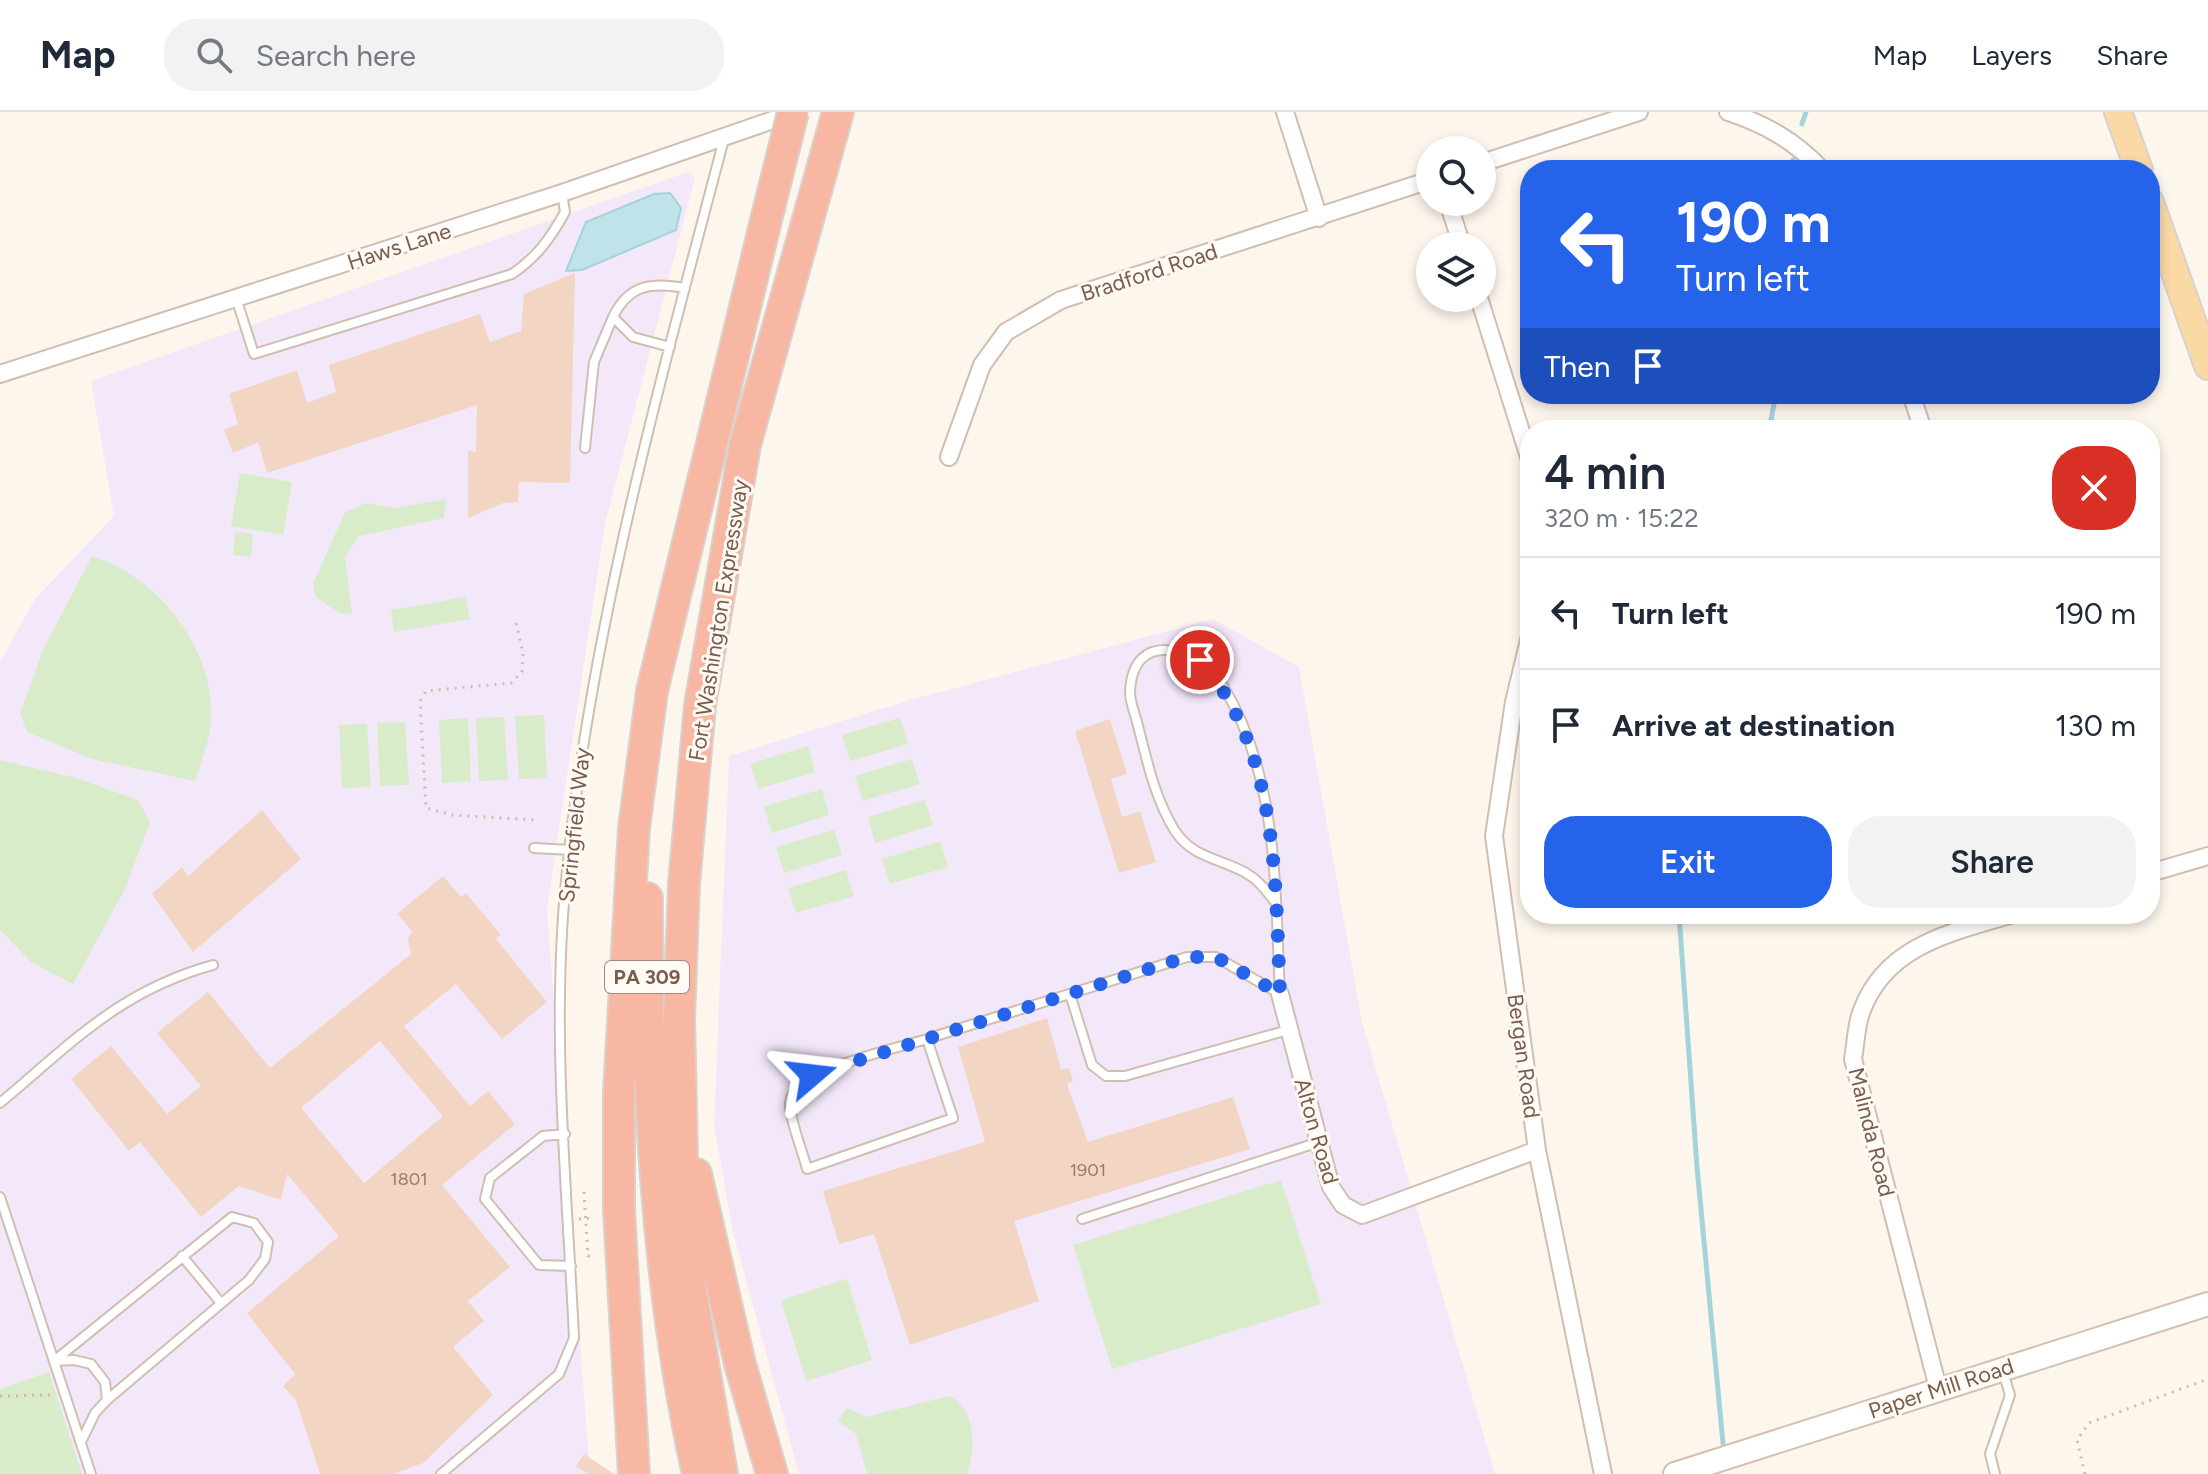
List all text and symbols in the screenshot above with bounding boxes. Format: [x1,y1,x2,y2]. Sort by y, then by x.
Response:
search box [164,19,724,91]
text: Map [40,32,116,78]
icon: search [192,33,236,77]
text: Search here [256,37,416,74]
text: Map [1873,38,1927,72]
text: Layers [1971,38,2052,72]
text: Share [2096,38,2168,72]
map controls [1416,136,1496,312]
button: search [1416,136,1496,216]
text: 190 m [1676,189,1831,256]
icon: left [1544,192,1648,296]
street label: Haws Lane [344,217,454,276]
button: layers [1416,232,1496,312]
street label: Bradford Road [1077,238,1221,307]
text: Turn left [1676,257,1810,300]
icon: arrive [1626,344,1670,388]
text: Then [1544,348,1610,385]
text: 4 min [1544,443,1666,501]
button: close [2052,446,2136,530]
street label: Fort Washington Expressway [683,477,754,763]
text: 320 m · 15:22 [1544,502,1699,534]
icon: left [1544,591,1588,635]
text: Turn left [1612,595,1729,632]
text: 190 m [2054,595,2136,632]
pin [1166,626,1234,694]
icon: arrive [1178,638,1222,682]
icon: arrive [1544,703,1588,747]
text: Arrive at destination [1612,707,1895,744]
text: 130 m [2055,707,2136,744]
street label: Springfield Way [553,746,596,904]
button: Exit [1544,816,1832,908]
button: Share [1848,816,2136,908]
road number: PA 309 [605,961,689,993]
street label: Bergan Road [1501,992,1546,1120]
position arrow [770,1033,854,1117]
street label: Malinda Road [1842,1065,1901,1200]
street label: Alton Road [1289,1075,1345,1187]
house number: 1901 [1070,1159,1106,1181]
house number: 1801 [390,1168,428,1190]
street label: Paper Mill Road [1865,1352,2017,1425]

